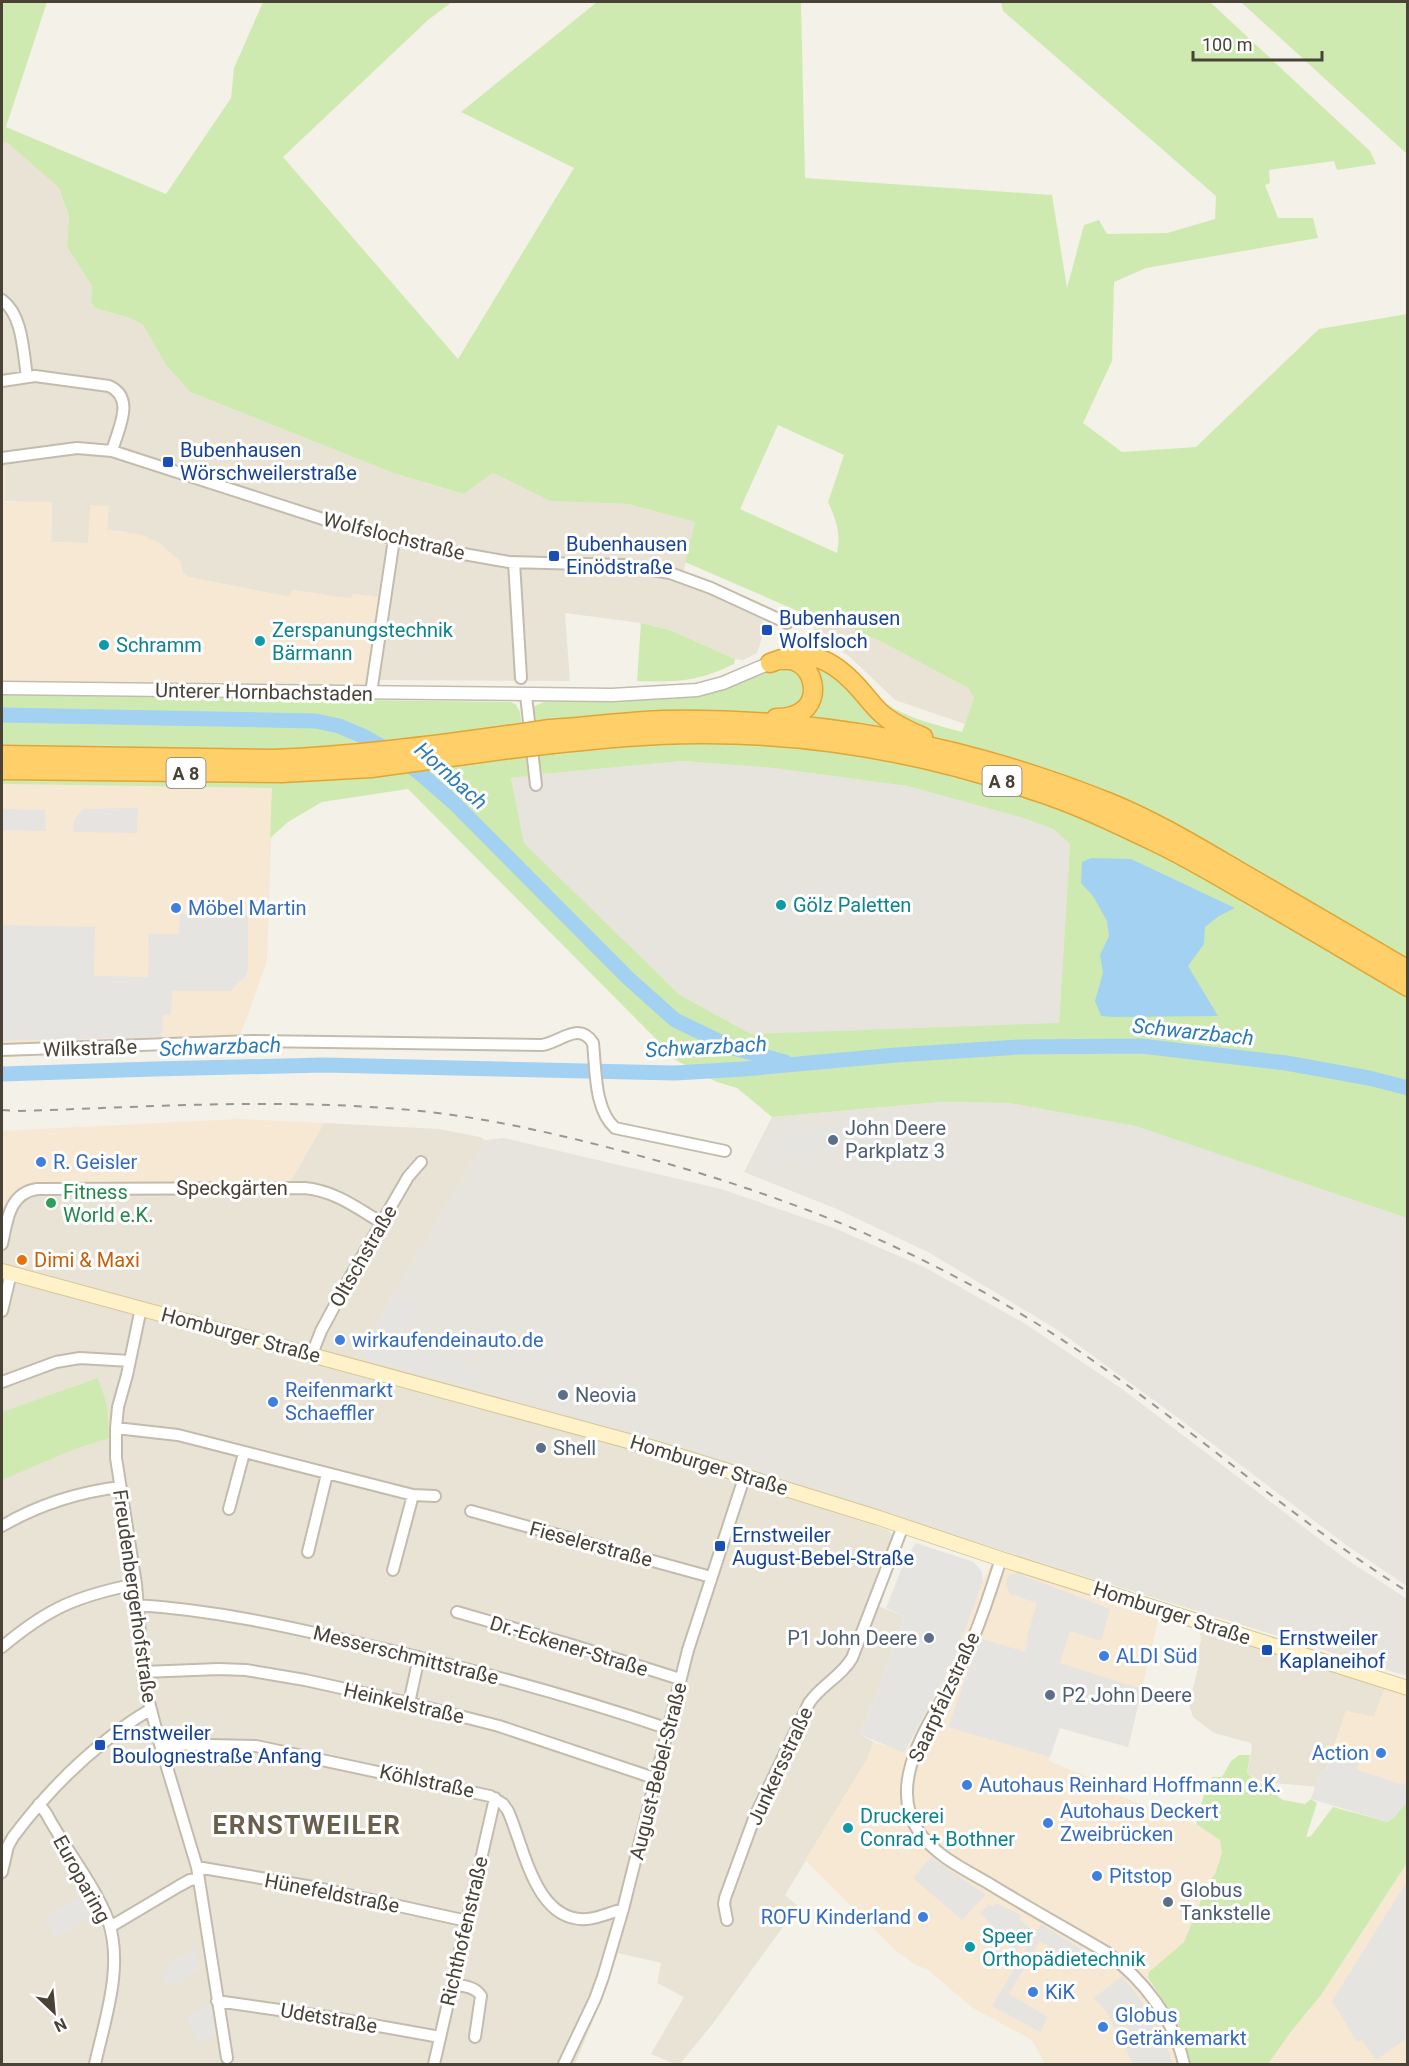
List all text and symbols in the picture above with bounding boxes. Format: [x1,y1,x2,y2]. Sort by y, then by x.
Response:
scale bar [1193,24,1322,62]
text: 100 m [1202,34,1253,55]
place label: Bubenhausen Wörschweilerstraße [180,438,357,485]
marker: Bubenhausen Wörschweilerstraße [161,455,175,469]
street label: Wolfslochstraße [321,507,467,565]
place label: Bubenhausen Einödstraße [566,532,687,579]
marker: Bubenhausen Einödstraße [547,549,561,563]
place label: Bubenhausen Wolfsloch [779,606,900,653]
place label: Zerspanungstechnik Bärmann [272,618,454,665]
marker: Bubenhausen Wolfsloch [760,623,774,637]
place label: Schramm [116,633,202,657]
marker: Zerspanungstechnik Bärmann [253,634,267,648]
marker: Schramm [97,638,111,652]
street label: Unterer Hornbachstaden [155,678,373,706]
water label: Hornbach [410,737,492,815]
road number: A 8 [166,758,206,788]
road number: A 8 [982,766,1022,796]
place label: Gölz Paletten [793,893,911,917]
place label: Möbel Martin [188,896,307,920]
marker: Gölz Paletten [774,898,788,912]
marker: Möbel Martin [169,901,183,915]
water label: Schwarzbach [1131,1014,1255,1050]
water label: Schwarzbach [645,1032,767,1062]
water label: Schwarzbach [159,1033,281,1061]
street label: Wilkstraße [42,1034,138,1062]
place label: John Deere Parkplatz 3 [845,1116,946,1163]
marker: John Deere Parkplatz 3 [826,1133,840,1147]
place label: R. Geisler [53,1150,137,1174]
marker: R. Geisler [34,1155,48,1169]
street label: Speckgärten [176,1176,288,1200]
place label: Fitness World e.K. [63,1180,153,1227]
marker: Fitness World e.K. [44,1196,58,1210]
street label: Oltschstraße [324,1201,402,1311]
place label: Dimi & Maxi [34,1248,140,1272]
marker: Dimi & Maxi [15,1253,29,1267]
street label: Homburger Straße [159,1302,323,1368]
place label: wirkaufendeinauto.de [352,1328,544,1352]
marker: wirkaufendeinauto.de [333,1333,347,1347]
place label: Reifenmarkt Schaeffler [285,1378,393,1425]
place label: Neovia [575,1383,637,1407]
marker: Neovia [556,1388,570,1402]
marker: Reifenmarkt Schaeffler [266,1395,280,1409]
street label: Homburger Straße [627,1430,791,1500]
place label: Shell [553,1436,596,1460]
marker: Shell [534,1441,548,1455]
street label: Freudenbergerhofstraße [108,1488,162,1704]
street label: Fieselerstraße [527,1516,655,1572]
place label: Ernstweiler August-Bebel-Straße [732,1523,914,1570]
marker: Ernstweiler August-Bebel-Straße [713,1539,727,1553]
street label: Homburger Straße [1090,1576,1254,1650]
street label: Dr.-Eckener-Straße [487,1611,651,1681]
street label: Messerschmittstraße [311,1620,501,1690]
place label: P1 John Deere [787,1626,917,1650]
place label: Ernstweiler Kaplaneihof [1279,1626,1385,1673]
street label: Saarpfalzstraße [903,1628,985,1766]
marker: P1 John Deere [922,1631,936,1645]
marker: Ernstweiler Kaplaneihof [1260,1643,1274,1657]
place label: ALDI Süd [1116,1644,1198,1668]
marker: ALDI Süd [1097,1649,1111,1663]
street label: Heinkelstraße [341,1677,467,1729]
street label: August-Bebel-Straße [624,1680,692,1862]
place label: P2 John Deere [1062,1683,1192,1707]
marker: P2 John Deere [1043,1688,1057,1702]
street label: Junkersstraße [742,1703,818,1829]
place label: Ernstweiler Boulognestraße Anfang [112,1721,322,1768]
marker: Ernstweiler Boulognestraße Anfang [93,1738,107,1752]
place label: Action [1312,1741,1369,1765]
marker: Action [1374,1746,1388,1760]
street label: Köhlstraße [377,1759,477,1803]
place label: Autohaus Reinhard Hoffmann e.K. [979,1773,1281,1797]
marker: Autohaus Reinhard Hoffmann e.K. [960,1778,974,1792]
place label: Autohaus Deckert Zweibrücken [1060,1799,1218,1846]
place label: Druckerei Conrad + Bothner [860,1804,1015,1851]
district label: ERNSTWEILER [213,1810,401,1840]
marker: Autohaus Deckert Zweibrücken [1041,1816,1055,1830]
marker: Druckerei Conrad + Bothner [841,1821,855,1835]
street label: Europaring [48,1831,116,1927]
street label: Richthofenstraße [435,1854,493,2008]
place label: Pitstop [1109,1864,1172,1888]
street label: Hünefeldstraße [262,1868,402,1918]
marker: Pitstop [1090,1869,1104,1883]
place label: Globus Tankstelle [1180,1878,1271,1925]
marker: Globus Tankstelle [1161,1895,1175,1909]
place label: ROFU Kinderland [761,1905,911,1929]
marker: ROFU Kinderland [916,1910,930,1924]
place label: Speer Orthopädietechnik [982,1924,1146,1971]
marker: Speer Orthopädietechnik [963,1940,977,1954]
place label: KiK [1045,1980,1075,2004]
north arrow [24,1982,84,2042]
marker: KiK [1026,1985,1040,1999]
street label: Udetstraße [279,1998,379,2038]
place label: Globus Getränkemarkt [1115,2003,1247,2050]
text: N [51,2014,70,2036]
marker: Globus Getränkemarkt [1096,2020,1110,2034]

